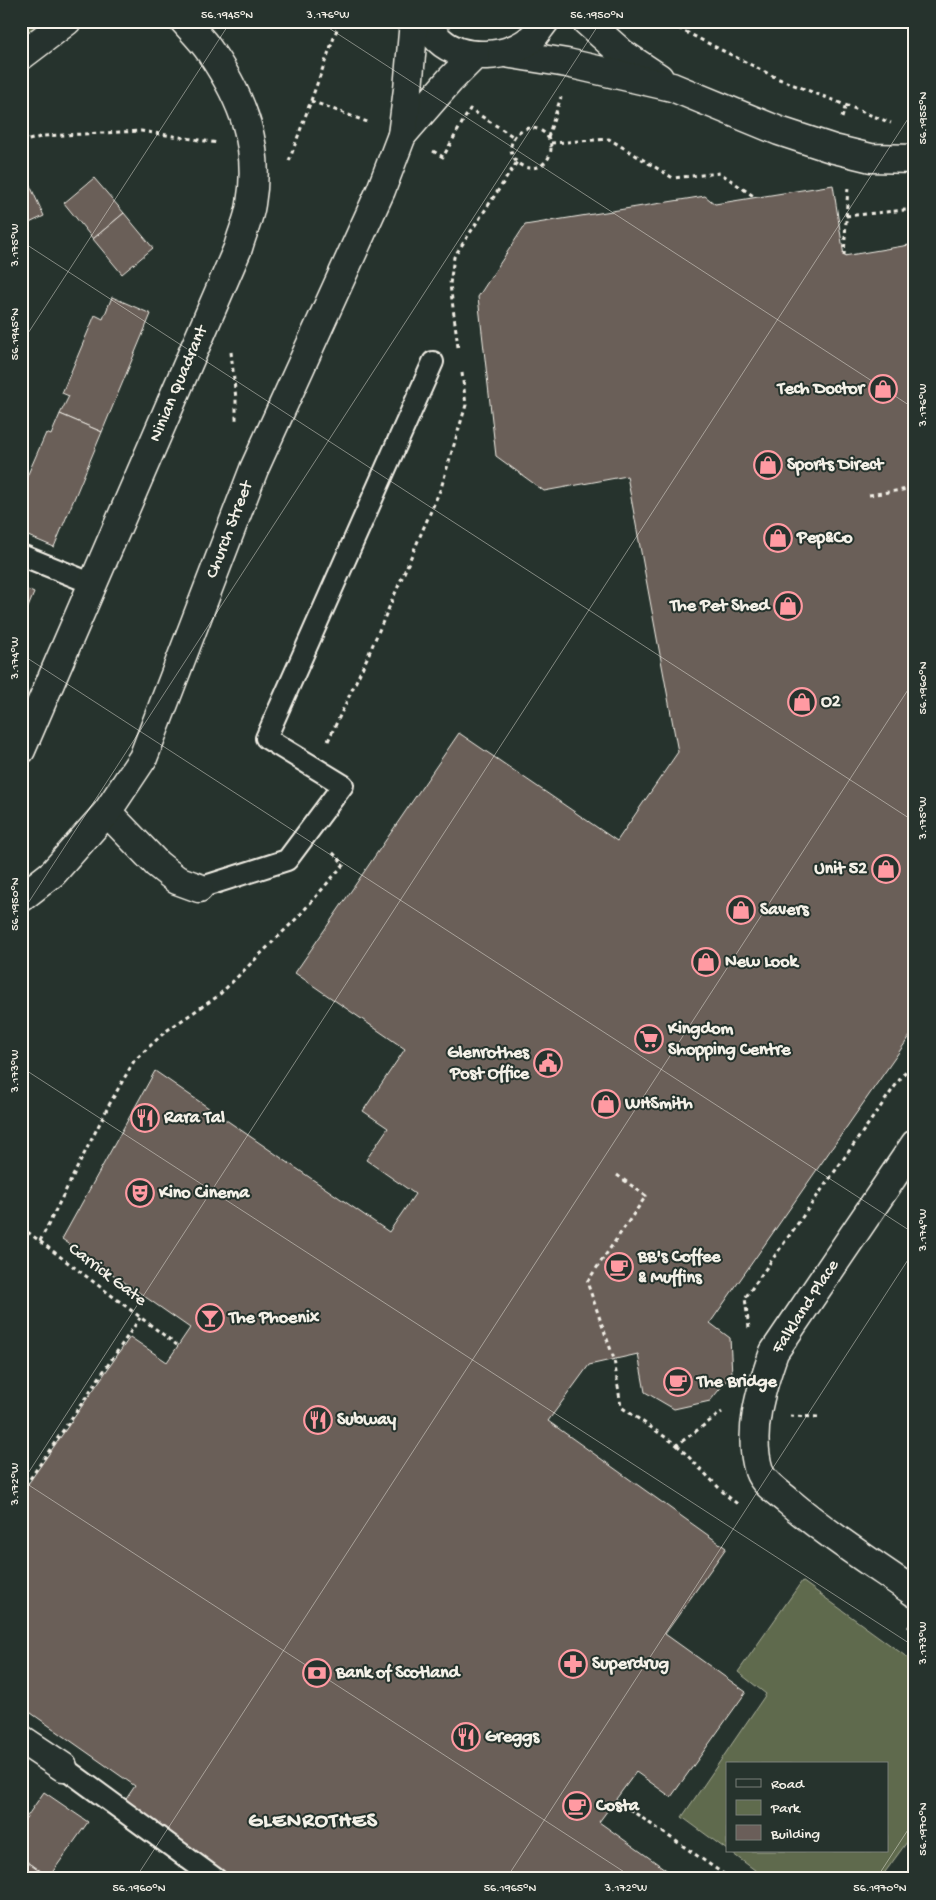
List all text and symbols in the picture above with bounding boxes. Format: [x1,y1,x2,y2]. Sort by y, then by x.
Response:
text: 56.1945°N [201,9,253,23]
text: 3.176°W [306,9,349,23]
text: 56.1950°N [570,9,624,23]
text: 56.1955°N [917,91,931,144]
text: 3.175°W [9,224,23,268]
text: 56.1945°N [9,308,23,360]
street label: Ninian Quadrant [145,321,214,445]
shop icon: Tech Doctor [868,374,898,404]
place label: Tech Doctor [775,379,867,400]
text: 3.176°W [917,384,931,427]
shop icon: Sports Direct [753,450,783,480]
place label: Sports Direct [787,455,885,476]
street label: Church Street [202,477,259,582]
shop icon: Pep&Co [763,523,793,553]
place label: Pep&Co [796,528,853,549]
shop icon: The Pet Shed [773,591,803,621]
place label: The Pet Shed [668,596,771,617]
text: 3.174°W [9,637,23,680]
text: 56.1960°N [917,661,931,715]
shop icon: O2 [787,687,817,717]
place label: O2 [821,692,841,713]
text: 3.175°W [917,797,931,841]
shop icon: Unit 52 [871,854,901,884]
place label: Unit 52 [814,859,867,880]
text: 56.1950°N [9,877,23,931]
shop icon: Savers [726,895,756,925]
place label: Savers [760,900,810,921]
shop icon: New Look [691,947,721,977]
place label: New Look [725,952,800,973]
place label: Kingdom Shopping Centre [667,1019,791,1061]
supermarket icon: Kingdom Shopping Centre [634,1024,664,1054]
place label: Glenrothes Post Office [447,1043,530,1085]
public building icon: Glenrothes Post Office [533,1048,563,1078]
text: 3.173°W [9,1050,23,1093]
shop icon: WHSmith [591,1089,621,1119]
place label: WHSmith [624,1094,693,1115]
restaurant icon: Rara Tal [130,1103,160,1133]
place label: Rara Tal [163,1108,225,1129]
theatre icon: Kino Cinema [125,1178,155,1208]
place label: Kino Cinema [158,1183,250,1204]
text: 3.174°W [917,1209,931,1252]
street label: Carrick Gate [64,1239,151,1312]
place label: BB's Coffee & Muffins [637,1247,721,1289]
cafe icon: BB's Coffee & Muffins [604,1252,634,1282]
street label: Falkland Place [767,1255,845,1359]
bar icon: The Phoenix [195,1303,225,1333]
place label: The Phoenix [227,1308,320,1329]
cafe icon: The Bridge [663,1367,693,1397]
place label: The Bridge [695,1372,777,1393]
restaurant icon: Subway [303,1405,333,1435]
place label: Subway [337,1410,396,1431]
text: 3.172°W [9,1463,23,1506]
text: 3.173°W [917,1622,931,1665]
pharmacy icon: Superdrug [558,1649,588,1679]
place label: Superdrug [592,1654,669,1675]
bank icon: Bank of Scotland [302,1658,332,1688]
place label: Bank of Scotland [335,1663,462,1684]
restaurant icon: Greggs [451,1722,481,1752]
place label: Greggs [485,1727,540,1748]
legend [726,1762,888,1852]
text: Road [771,1776,805,1794]
cafe icon: Costa [562,1791,592,1821]
place label: Costa [595,1796,640,1817]
text: Park [770,1800,801,1818]
text: 56.1970°N [917,1802,931,1856]
district label: GLENROTHES [248,1809,378,1835]
text: Building [770,1826,820,1844]
text: 56.1960°N [112,1882,166,1896]
text: 56.1965°N [484,1882,536,1896]
text: 3.172°W [604,1882,647,1896]
text: 56.1970°N [853,1882,907,1896]

